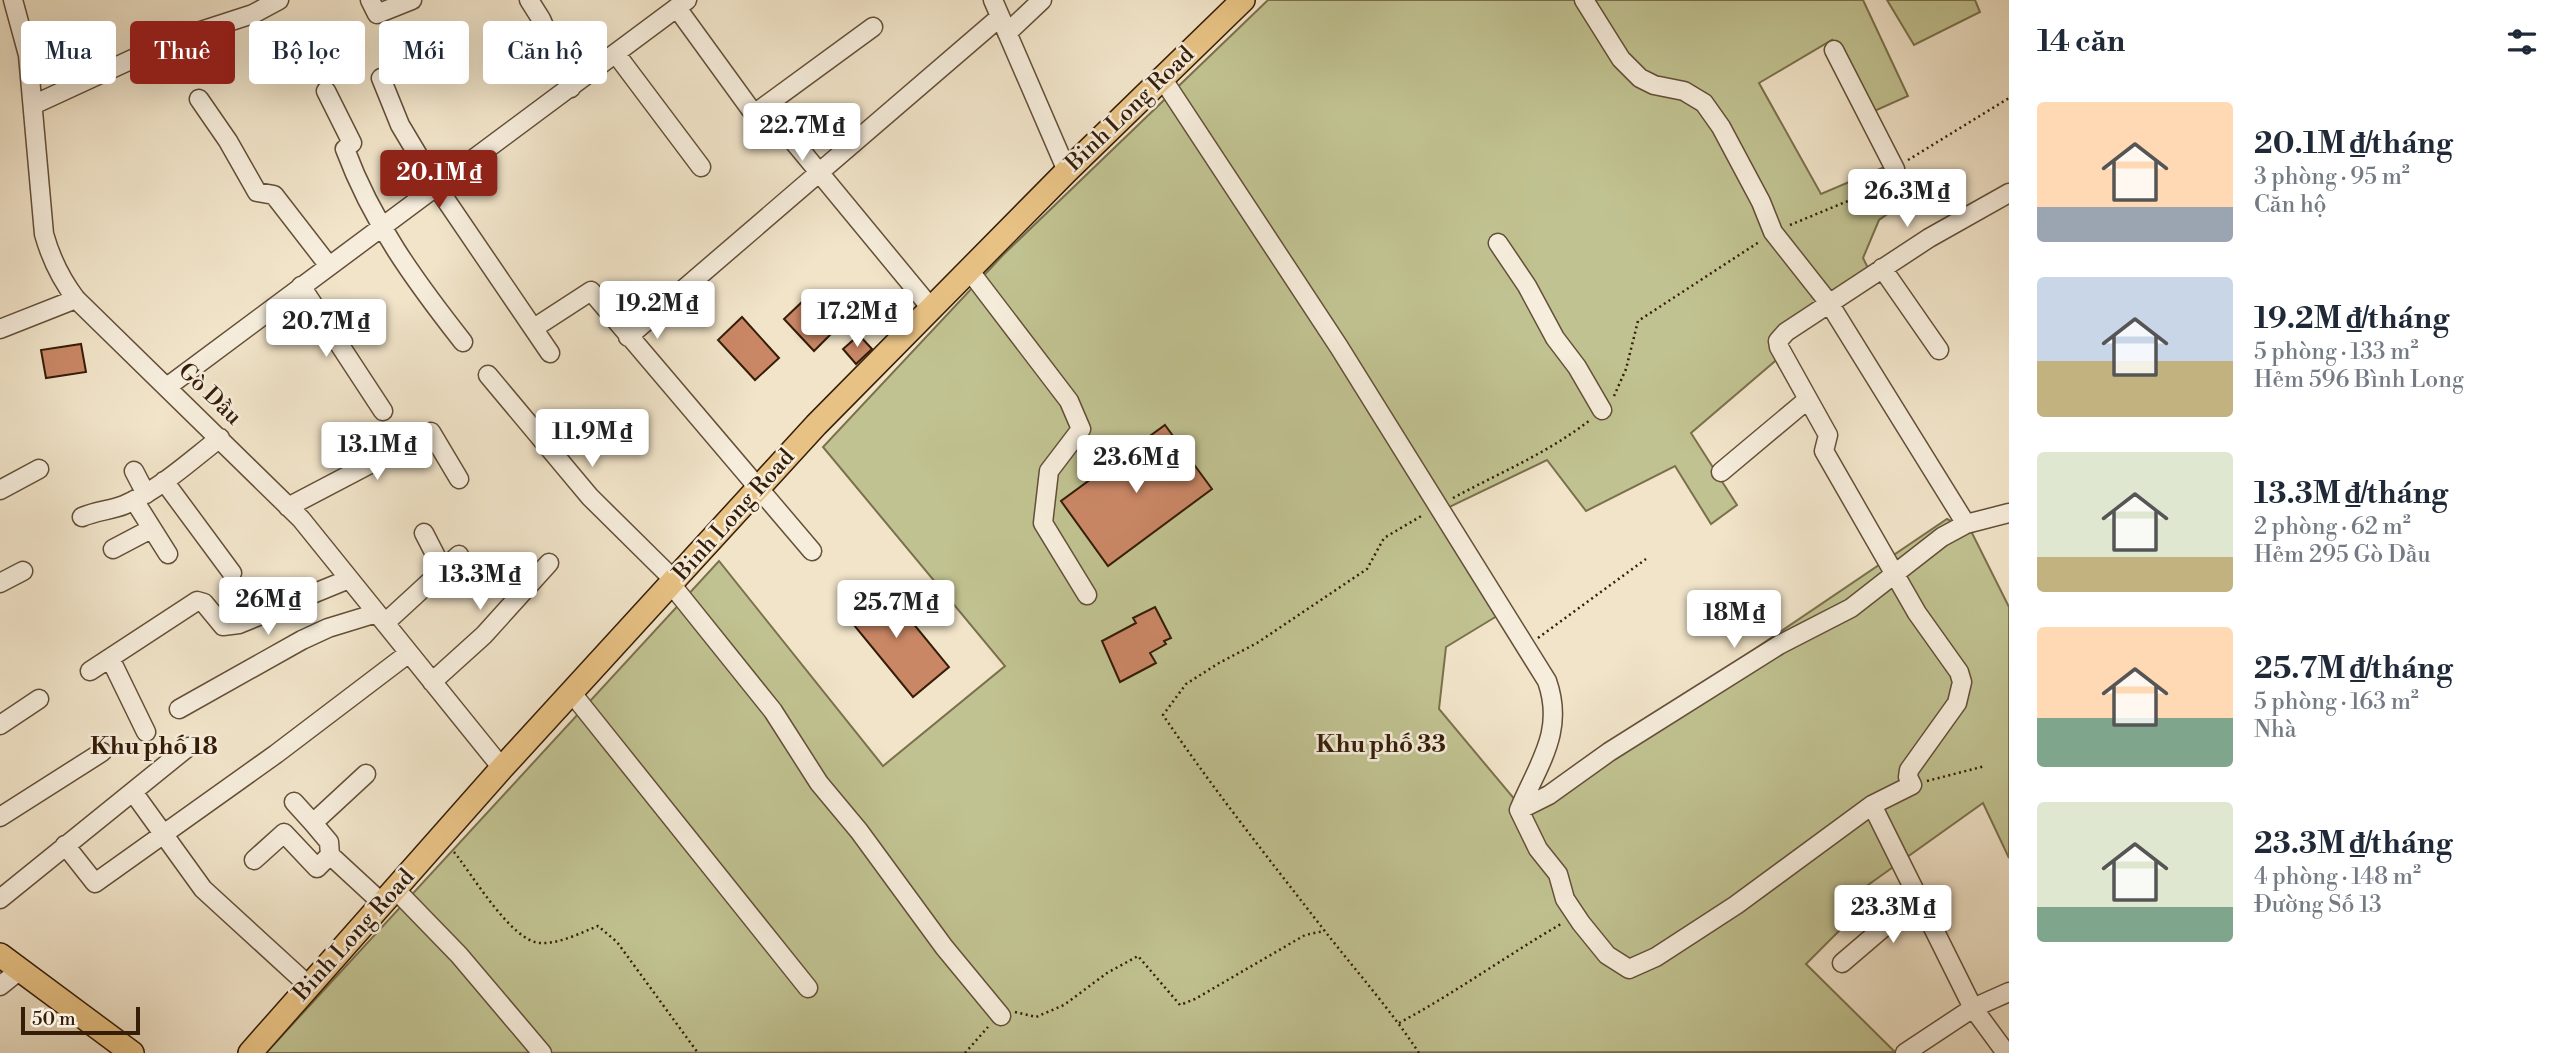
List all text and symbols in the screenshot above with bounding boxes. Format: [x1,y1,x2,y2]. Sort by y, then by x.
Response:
chip: Mua [21,21,116,84]
chip: Thuê [130,21,235,84]
chip: Bộ lọc [249,21,365,84]
chip: Mới [379,21,469,84]
chip: Căn hộ [483,21,607,84]
text: 14 căn [2037,23,2125,61]
icon: filters [2503,23,2541,61]
street label: Binh Long Road [1059,41,1200,178]
pin: 22.7M ₫ [737,104,867,163]
text: 22.7M ₫ [759,112,845,140]
text: 20.1M ₫/tháng [2254,125,2453,163]
icon: home [2093,130,2177,214]
pin: 20.1M ₫ [374,150,504,210]
text: 20.1M ₫ [396,159,482,187]
text: 3 phòng · 95 m² [2254,163,2410,191]
pin: 26.3M ₫ [1842,170,1972,229]
text: 26.3M ₫ [1864,178,1950,206]
text: Căn hộ [2254,191,2327,219]
pin: 19.2M ₫ [592,282,722,341]
text: 19.2M ₫ [616,290,698,318]
pin: 17.2M ₫ [792,290,922,349]
text: 17.2M ₫ [817,298,897,326]
pin: 20.7M ₫ [261,300,391,359]
text: 19.2M ₫/tháng [2254,300,2449,338]
icon: home [2093,305,2177,389]
text: 20.7M ₫ [282,308,370,336]
text: 5 phòng · 133 m² [2254,338,2419,366]
street label: Gò Dầu [172,357,248,431]
text: Hẻm 596 Bình Long [2254,366,2464,394]
pin: 11.9M ₫ [527,410,657,469]
text: 11.9M ₫ [552,418,632,446]
pin: 13.1M ₫ [312,422,442,482]
text: 13.1M ₫ [337,431,417,459]
pin: 23.6M ₫ [1071,435,1201,495]
street label: Binh Long Road [667,443,801,587]
text: 23.6M ₫ [1093,444,1179,472]
text: 13.3M ₫/tháng [2254,475,2448,513]
icon: home [2093,480,2177,564]
text: 2 phòng · 62 m² [2254,513,2411,541]
text: Hẻm 295 Gò Dầu [2254,541,2431,569]
pin: 13.3M ₫ [415,552,545,612]
text: 13.3M ₫ [439,561,521,589]
pin: 26M ₫ [219,578,317,637]
pin: 25.7M ₫ [831,580,961,640]
text: 26M ₫ [235,586,301,614]
text: 25.7M ₫ [853,589,939,617]
pin: 18M ₫ [1685,590,1783,650]
text: 18M ₫ [1703,599,1765,627]
text: 25.7M ₫/tháng [2254,650,2453,688]
icon: home [2093,655,2177,739]
text: 5 phòng · 163 m² [2254,688,2419,716]
text: Nhà [2254,716,2296,744]
district label: Khu phố 33 [1316,730,1446,760]
district label: Khu phố 18 [90,732,218,762]
text: 23.3M ₫/tháng [2254,825,2452,863]
icon: home [2093,830,2177,914]
street label: Binh Long Road [287,863,421,1007]
text: 4 phòng · 148 m² [2254,863,2421,891]
pin: 23.3M ₫ [1828,886,1958,945]
text: Đường Số 13 [2254,891,2382,919]
text: 23.3M ₫ [1850,894,1936,922]
scale bar [21,1004,140,1036]
text: 50 m [32,1007,76,1031]

